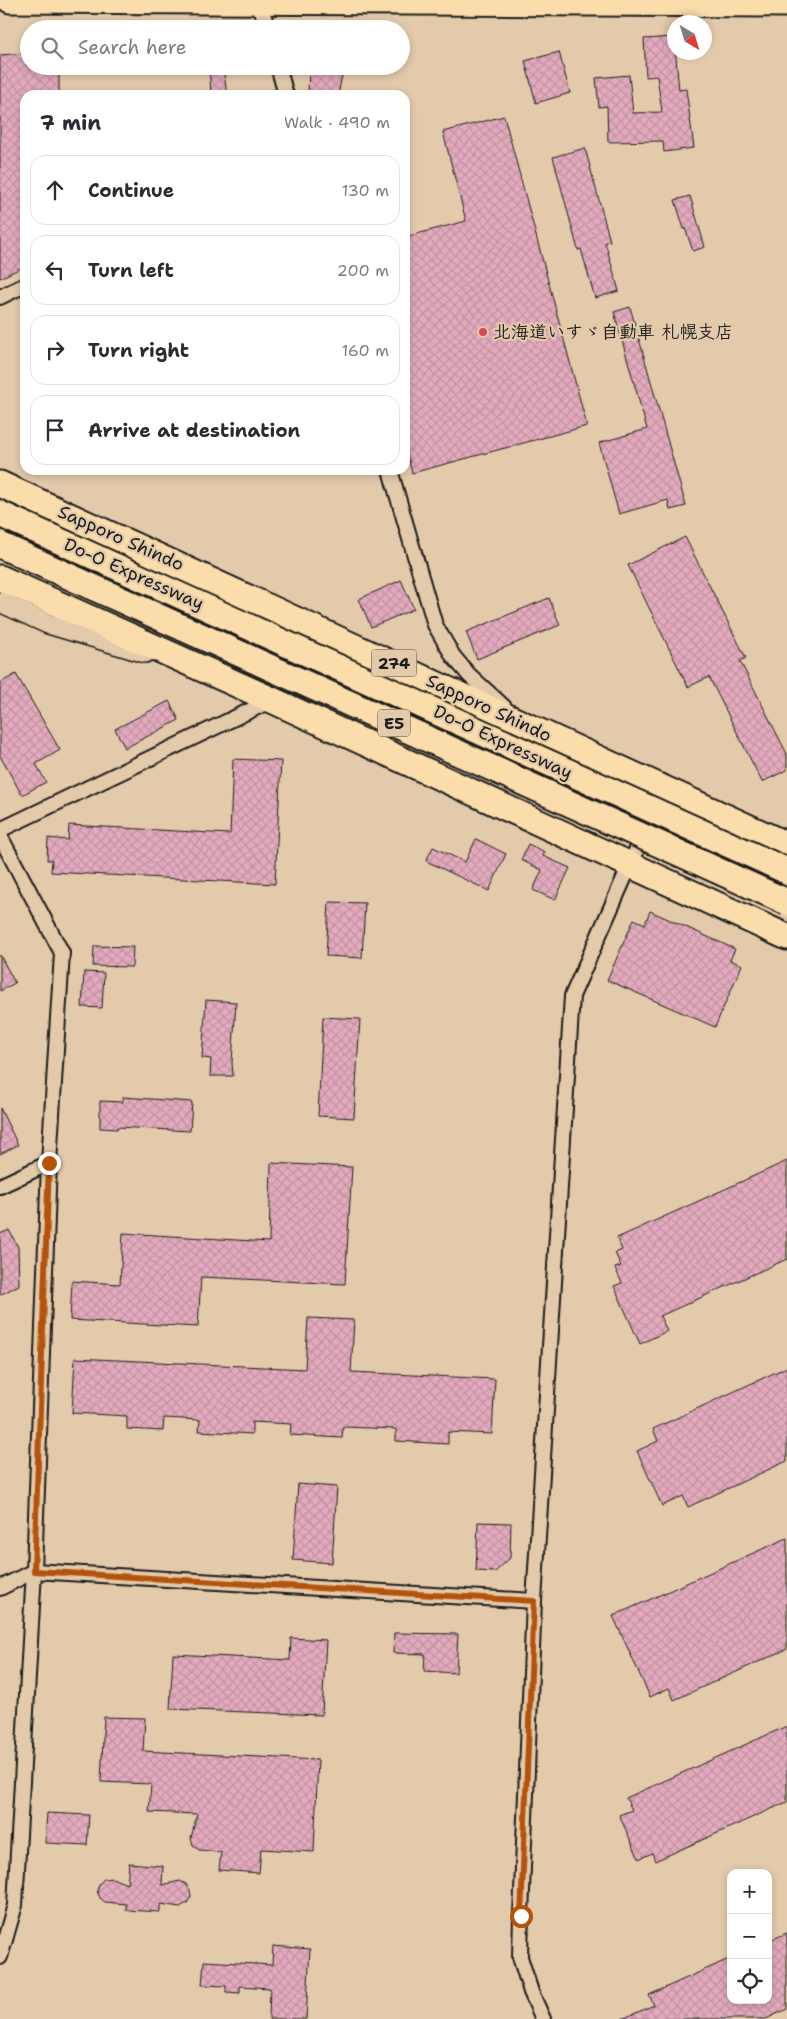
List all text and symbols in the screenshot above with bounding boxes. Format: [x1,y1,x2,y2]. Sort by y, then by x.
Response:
north arrow [667,15,712,60]
search box [20,20,410,75]
icon: search [38,34,66,62]
text: Search here [78,35,187,60]
text: 7 min [40,109,101,137]
text: Walk · 490 m [284,112,390,133]
icon: ahead [41,176,69,204]
text: Continue [88,178,174,203]
text: 130 m [342,180,389,201]
icon: left [41,256,69,284]
text: Turn left [88,258,174,283]
text: 200 m [337,260,389,281]
place label: 北海道いすゞ自動車 札幌支店 [493,320,733,344]
marker: 北海道いすゞ自動車 札幌支店 [477,326,489,338]
icon: right [41,336,69,364]
text: Turn right [88,338,189,363]
text: 160 m [342,340,389,361]
icon: arrive [41,416,69,444]
text: Arrive at destination [88,418,300,443]
street label: Sapporo Shindo [54,500,188,576]
street label: Do-O Expressway [60,532,208,616]
road number: 274 [372,650,416,676]
street label: Sapporo Shindo [423,669,555,747]
street label: Do-O Expressway [430,699,576,785]
road number: E5 [378,710,410,736]
route end [38,1152,61,1175]
map controls [727,1869,772,2004]
button: + [727,1869,772,1914]
route start [510,1905,533,1928]
button: − [727,1914,772,1959]
button: locate [727,1959,772,2004]

